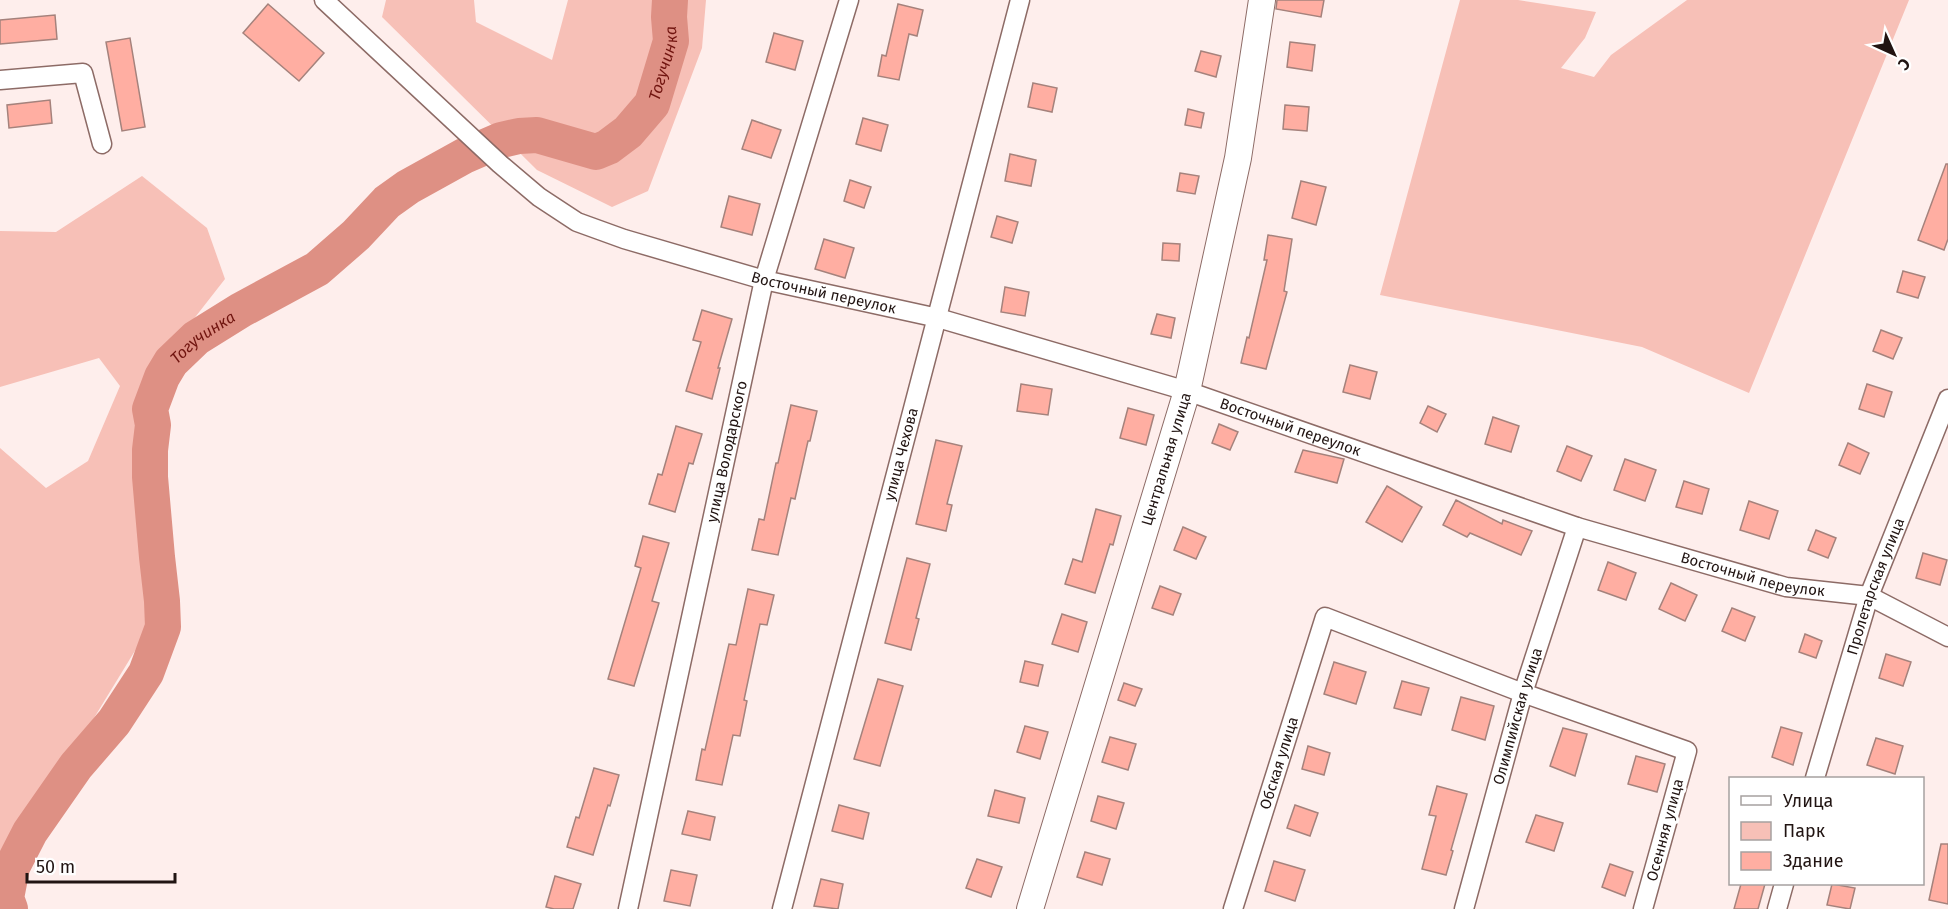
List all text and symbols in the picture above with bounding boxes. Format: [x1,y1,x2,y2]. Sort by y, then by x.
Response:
north arrow [1864,24,1924,84]
water label: Тогучинка [645,25,681,103]
text: С [1894,54,1914,75]
street label: Восточный переулок [749,268,898,318]
water label: Тогучинка [166,307,239,368]
street label: улица Володарского [703,379,751,524]
street label: Центральная улица [1138,390,1195,528]
street label: Восточный переулок [1218,394,1363,460]
street label: улица Чехова [880,406,922,503]
street label: Пролетарская улица [1843,515,1908,657]
street label: Восточный переулок [1679,548,1826,600]
street label: Олимпийская улица [1489,646,1546,787]
street label: Обская улица [1256,715,1302,812]
street label: Осенняя улица [1643,777,1687,883]
legend [1729,777,1924,885]
text: Улица [1783,790,1833,812]
text: Парк [1783,820,1826,842]
scale bar [27,846,176,884]
text: Здание [1783,850,1844,872]
text: 50 m [36,856,75,878]

